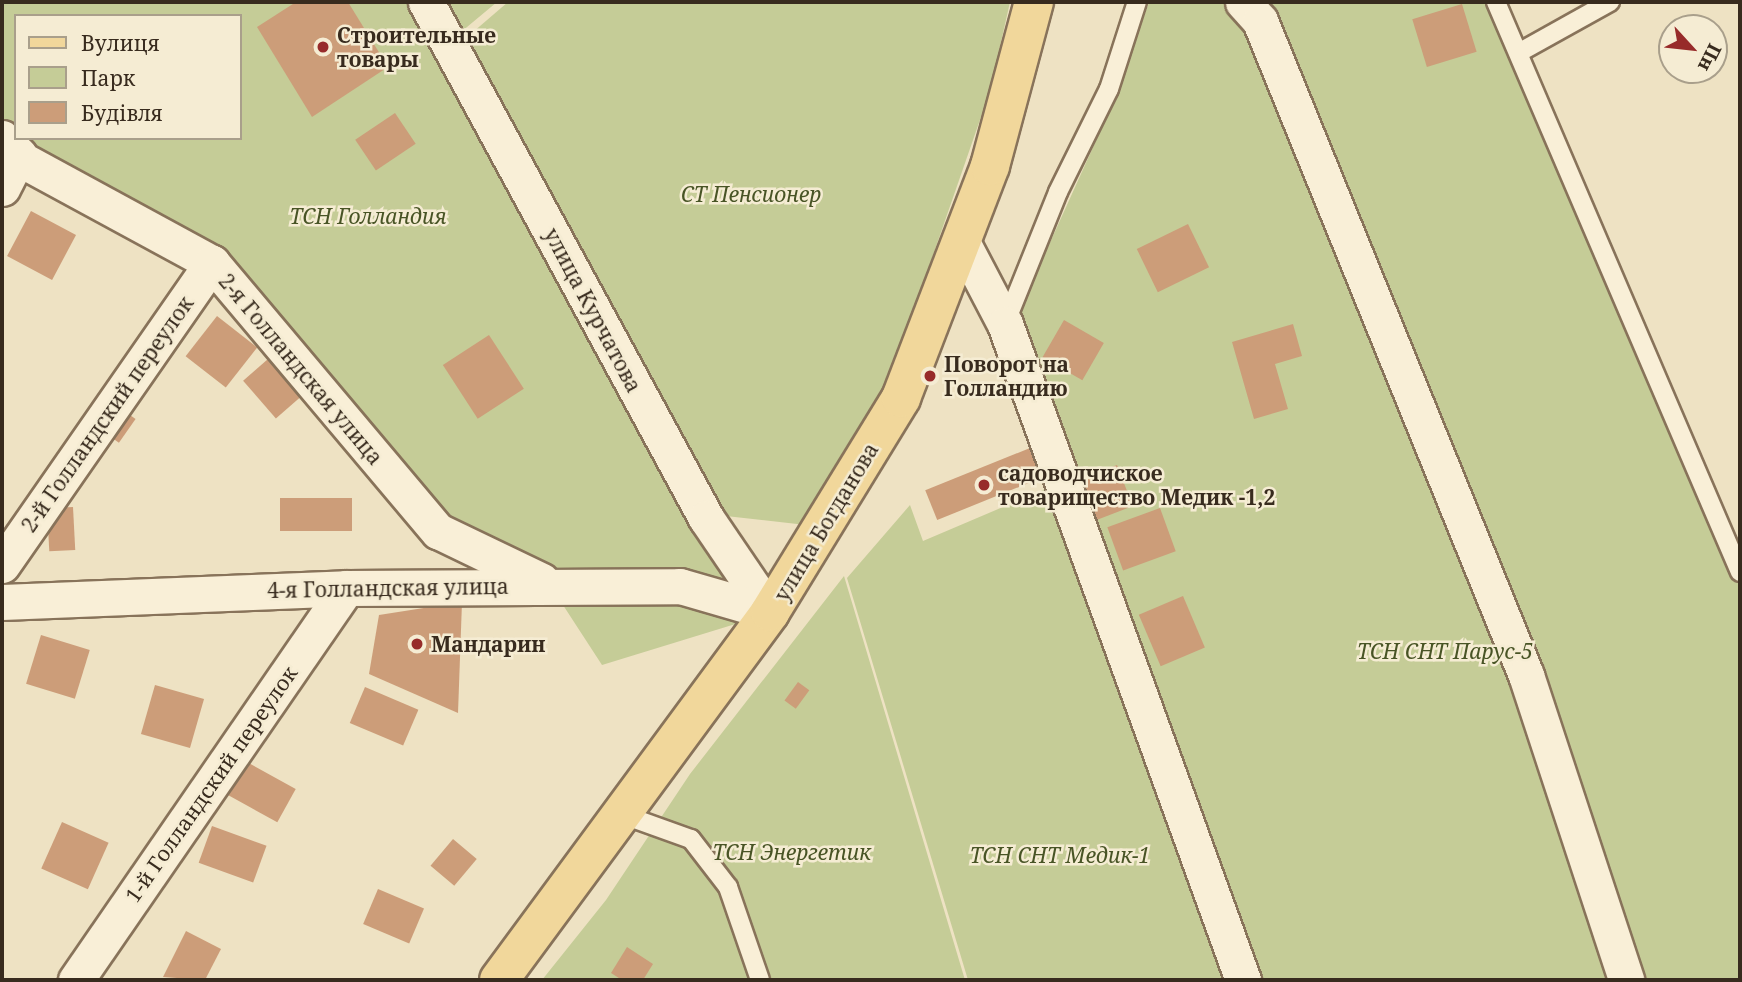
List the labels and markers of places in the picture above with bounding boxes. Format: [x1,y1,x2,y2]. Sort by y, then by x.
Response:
place label: Строительные товары [337,22,496,72]
marker: Строительные товары [315,39,331,55]
place label: Поворот на Голландию [944,351,1069,401]
marker: Поворот на Голландию [922,368,938,384]
place label: садоводчиское товарищество Медик -1,2 [998,460,1275,510]
marker: садоводчиское товарищество Медик -1,2 [976,477,992,493]
place label: Мандарин [431,631,546,657]
marker: Мандарин [409,636,425,652]

